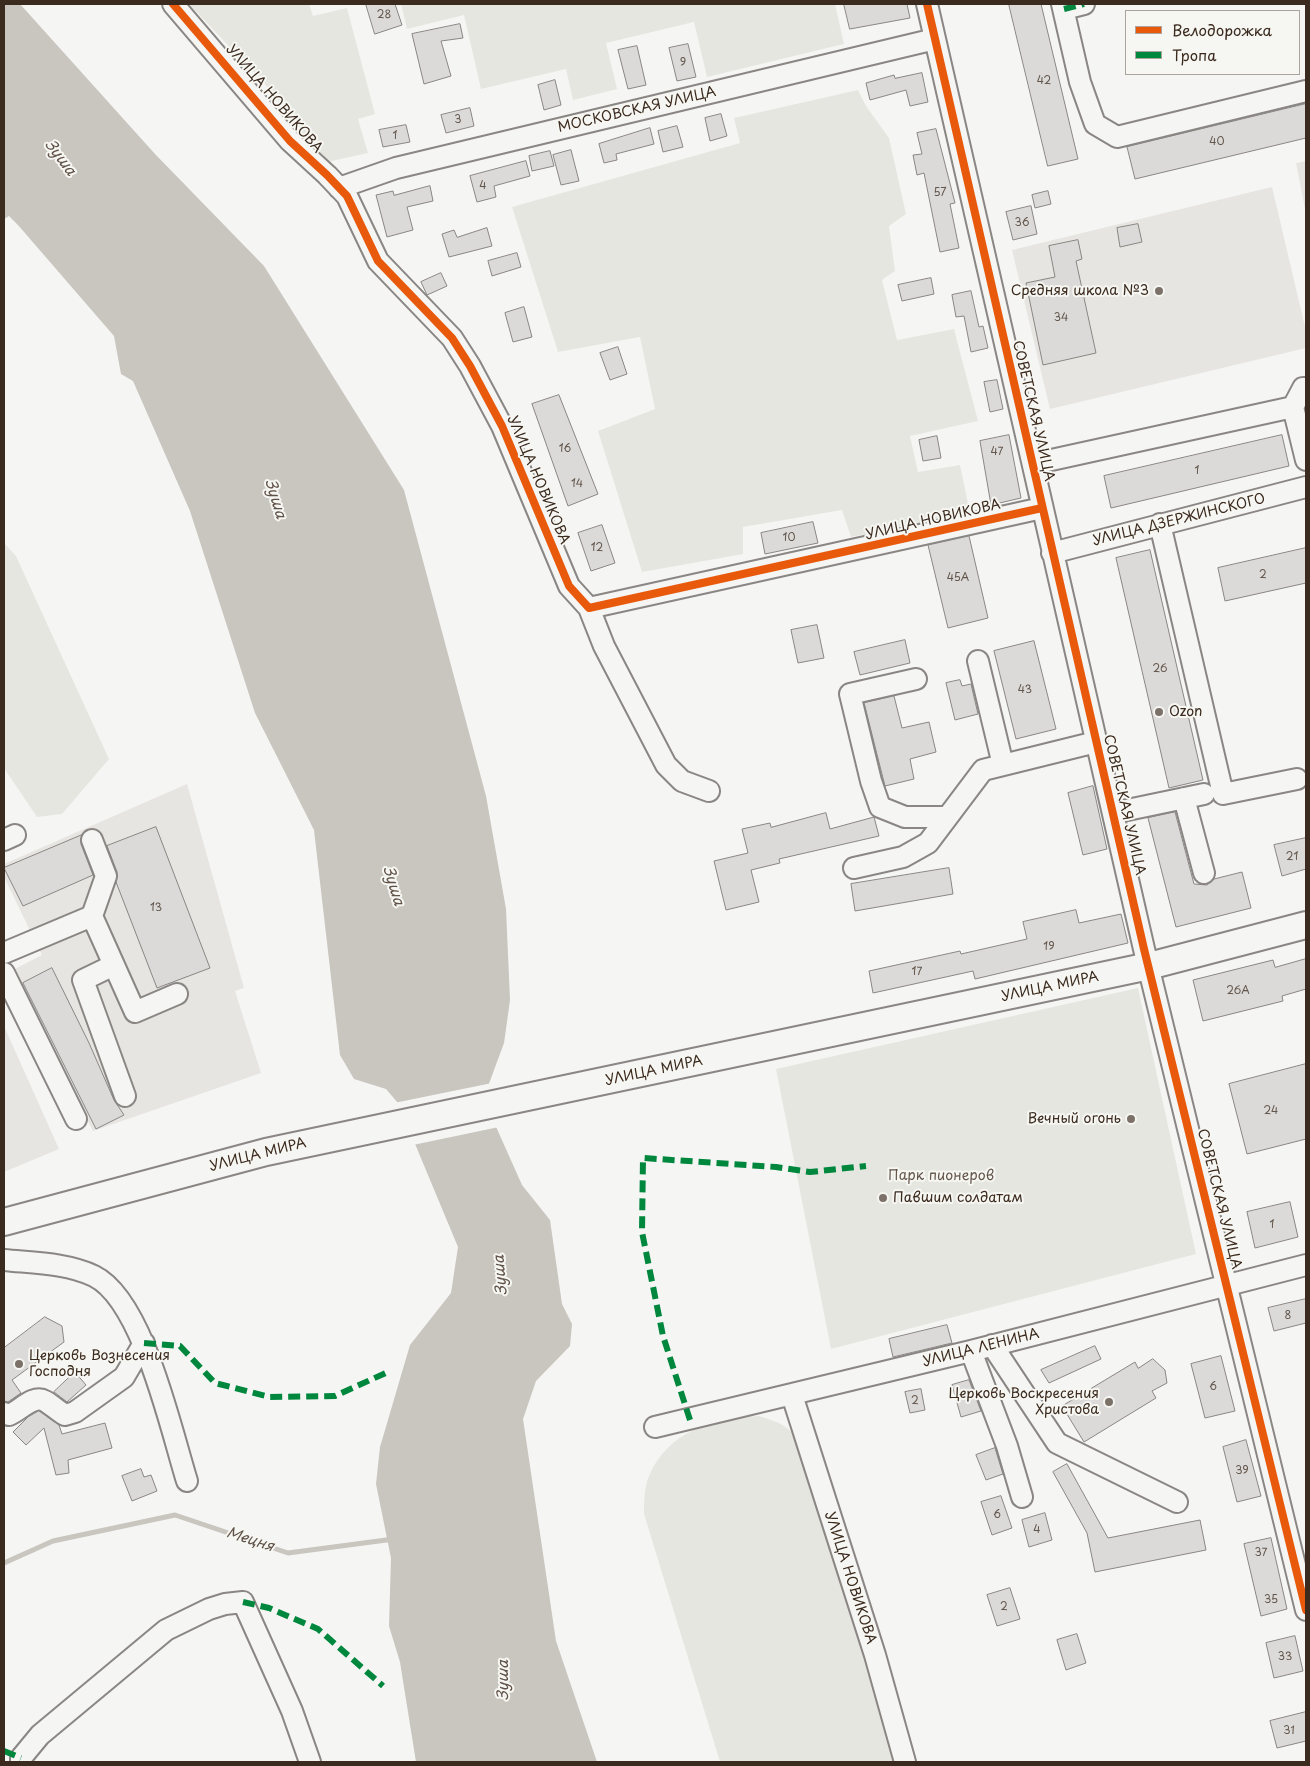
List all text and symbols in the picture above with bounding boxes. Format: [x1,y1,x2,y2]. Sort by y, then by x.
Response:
house number: 28 [377,8,391,22]
legend [1125,10,1300,75]
text: Велодорожка [1172,18,1272,41]
street label: УЛИЦА НОВИКОВА [222,41,326,157]
text: Тропа [1172,43,1217,66]
house number: 9 [680,56,686,70]
house number: 42 [1037,74,1051,88]
street label: МОСКОВСКАЯ УЛИЦА [556,84,718,136]
house number: 3 [454,113,462,127]
house number: 1 [393,129,397,143]
house number: 40 [1209,135,1225,149]
water label: Зуша [41,136,79,180]
house number: 4 [479,179,487,193]
house number: 57 [933,186,947,200]
house number: 36 [1015,216,1029,230]
place label: Средняя школа №3 [1011,283,1149,299]
marker: Средняя школа №3 [1153,285,1165,297]
house number: 34 [1054,311,1068,325]
street label: СОВЕТСКАЯ УЛИЦА [1009,339,1057,483]
street label: УЛИЦА НОВИКОВА [503,413,573,547]
house number: 16 [559,442,571,456]
house number: 47 [991,445,1003,459]
house number: 1 [1195,464,1199,478]
water label: Зуша [261,477,289,521]
house number: 14 [571,477,583,491]
street label: УЛИЦА ДЗЕРЖИНСКОГО [1091,490,1267,550]
street label: УЛИЦА НОВИКОВА [864,496,1002,544]
house number: 10 [783,531,795,545]
house number: 12 [591,541,603,555]
house number: 2 [1259,568,1267,582]
house number: 45А [947,571,969,585]
house number: 26 [1152,662,1168,676]
house number: 43 [1018,683,1032,697]
place label: Ozon [1169,704,1202,720]
marker: Ozon [1153,706,1165,718]
street label: СОВЕТСКАЯ УЛИЦА [1100,733,1148,877]
house number: 21 [1286,850,1298,864]
water label: Зуша [379,864,407,908]
house number: 13 [150,901,162,915]
house number: 19 [1043,940,1055,954]
house number: 17 [912,965,922,979]
street label: УЛИЦА МИРА [1000,968,1100,1006]
house number: 26А [1226,984,1250,998]
street label: УЛИЦА МИРА [604,1052,704,1090]
house number: 24 [1264,1104,1278,1118]
place label: Вечный огонь [1028,1111,1121,1127]
marker: Вечный огонь [1125,1113,1137,1125]
street label: СОВЕТСКАЯ УЛИЦА [1193,1127,1245,1271]
street label: УЛИЦА МИРА [208,1135,308,1175]
park label: Парк пионеров [888,1168,994,1184]
place label: Павшим солдатам [893,1190,1023,1206]
marker: Павшим солдатам [877,1192,889,1204]
house number: 1 [1270,1218,1274,1232]
water label: Зуша [490,1254,512,1296]
house number: 8 [1285,1309,1291,1323]
street label: УЛИЦА ЛЕНИНА [921,1325,1041,1371]
place label: Церковь Вознесения Господня [29,1348,170,1380]
marker: Церковь Вознесения Господня [13,1358,25,1370]
house number: 6 [1209,1380,1217,1394]
place label: Церковь Воскресения Христова [948,1386,1099,1418]
house number: 2 [911,1394,919,1408]
marker: Церковь Воскресения Христова [1103,1396,1115,1408]
house number: 39 [1235,1464,1249,1478]
house number: 6 [993,1508,1001,1522]
street label: УЛИЦА НОВИКОВА [821,1510,879,1646]
house number: 4 [1033,1523,1041,1537]
water label: Мецня [224,1524,276,1556]
house number: 37 [1255,1546,1267,1560]
house number: 35 [1264,1593,1278,1607]
house number: 2 [1000,1600,1008,1614]
house number: 33 [1278,1650,1292,1664]
water label: Зуша [495,1660,513,1700]
house number: 31 [1283,1724,1295,1738]

